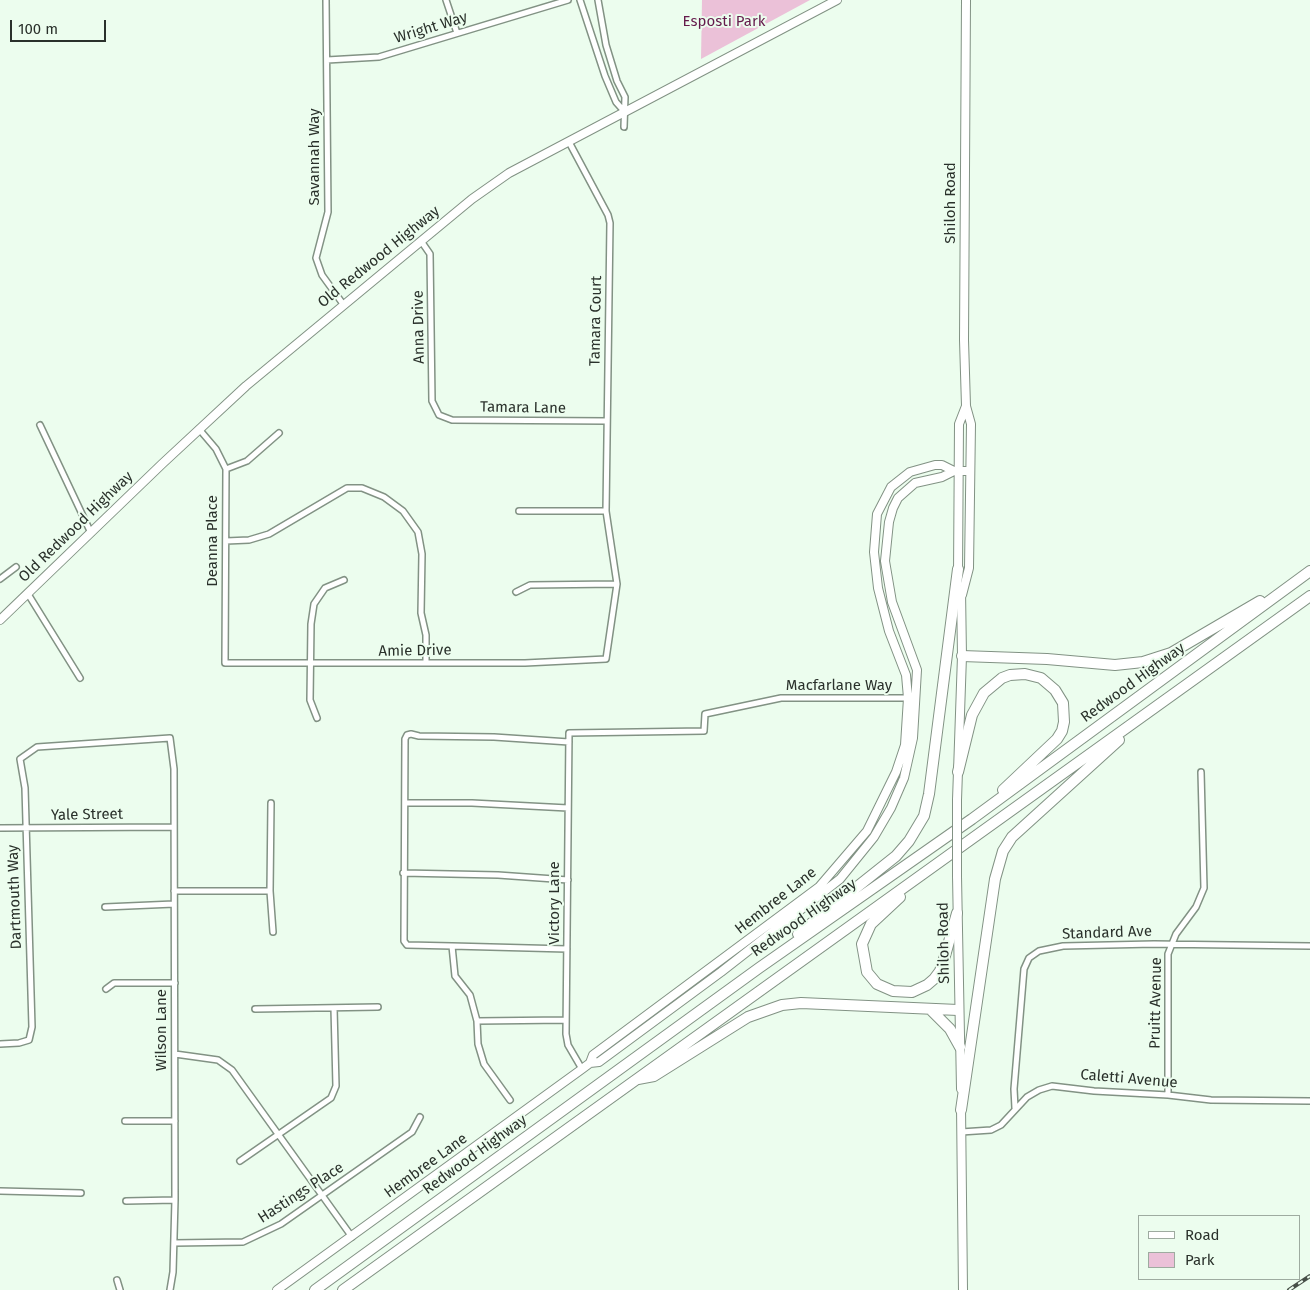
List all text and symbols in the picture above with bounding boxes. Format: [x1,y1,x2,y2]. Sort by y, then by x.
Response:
street label: Wright Way [392,8,470,48]
scale bar [12,10,109,42]
park label: Esposti Park [683,13,765,31]
text: 100 m [18,20,58,38]
street label: Savannah Way [306,108,324,206]
street label: Shiloh Road [942,162,960,244]
street label: Old Redwood Highway [314,202,444,312]
street label: Tamara Court [586,276,606,366]
street label: Anna Drive [409,290,429,364]
street label: Tamara Lane [480,398,566,418]
street label: Old Redwood Highway [15,468,137,586]
street label: Deanna Place [204,495,222,587]
street label: Redwood Highway [1078,639,1188,727]
street label: Amie Drive [378,641,452,661]
street label: Macfarlane Way [786,677,892,695]
street label: Yale Street [51,805,123,825]
street label: Dartmouth Way [4,844,26,950]
street label: Victory Lane [546,861,564,945]
street label: Hembree Lane [732,864,820,938]
street label: Redwood Highway [748,875,860,961]
street label: Shiloh Road [934,902,954,984]
street label: Standard Ave [1062,922,1152,944]
street label: Pruitt Avenue [1146,957,1166,1049]
street label: Wilson Lane [153,989,171,1071]
street label: Caletti Avenue [1080,1066,1178,1092]
street label: Redwood Highway [420,1111,530,1199]
street label: Hembree Lane [381,1130,471,1202]
street label: Hastings Place [255,1159,347,1227]
legend [1138,1215,1300,1280]
text: Road [1185,1226,1220,1244]
text: Park [1185,1251,1215,1269]

